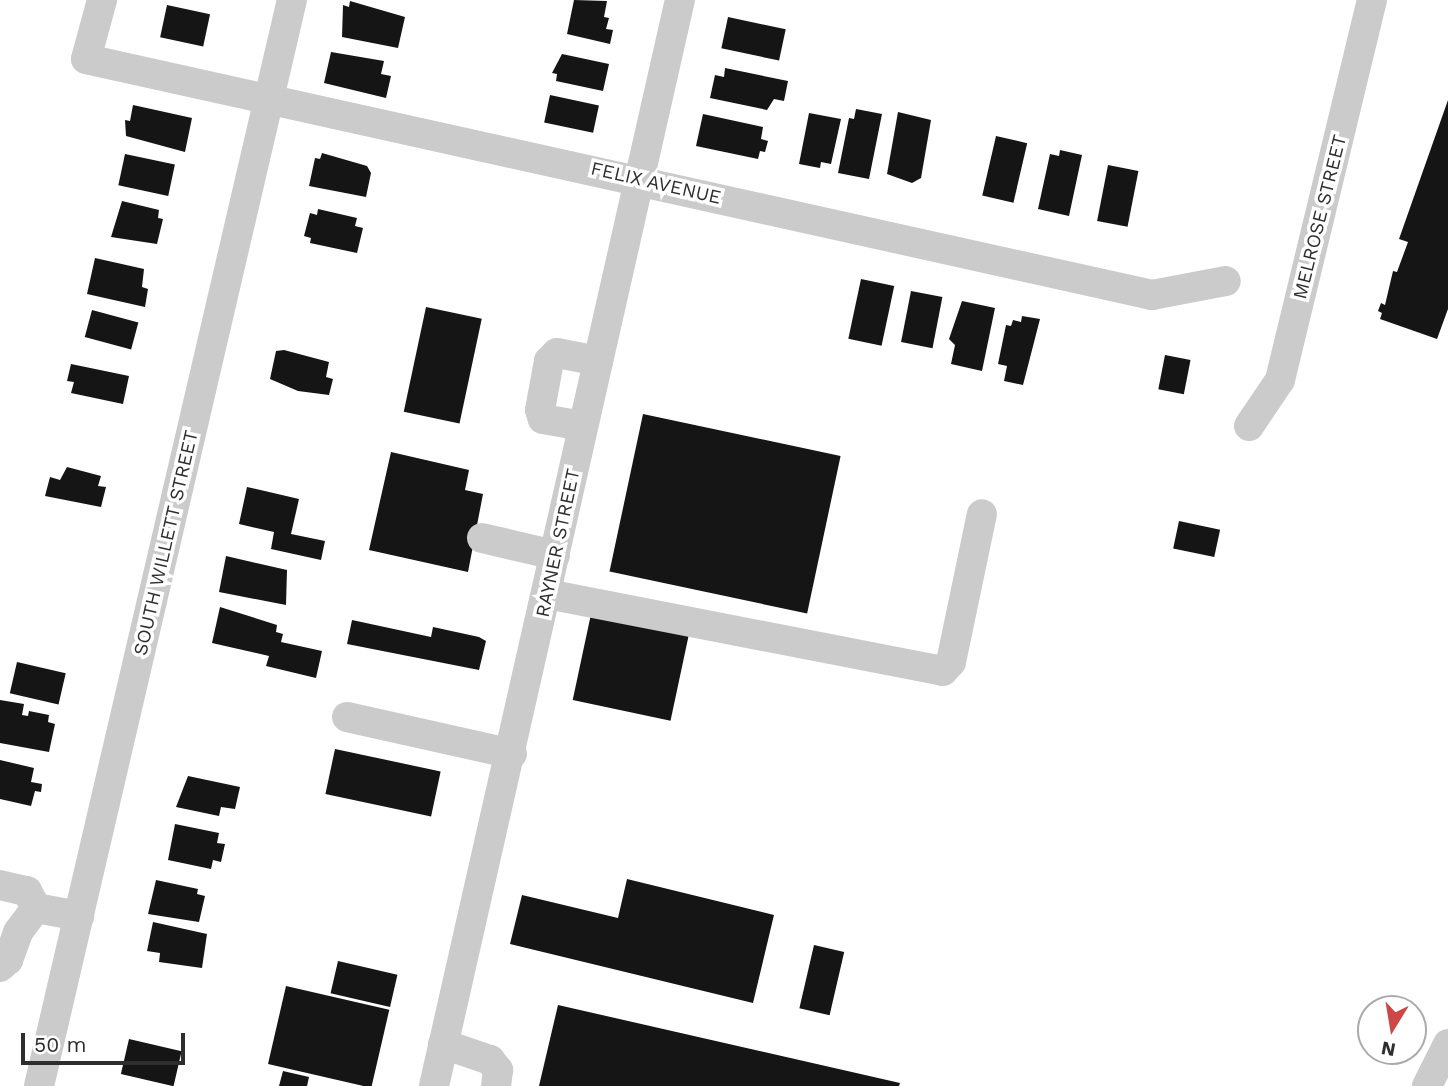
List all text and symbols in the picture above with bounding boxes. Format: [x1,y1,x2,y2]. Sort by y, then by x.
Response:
street label: MELROSE STREET [1289,132,1351,302]
street label: FELIX AVENUE [588,157,724,209]
street label: SOUTH WILLETT STREET [129,428,203,658]
street label: RAYNER STREET [531,467,585,619]
north arrow [1357,995,1427,1065]
scale bar [24,1020,189,1064]
text: 50 m [34,1032,86,1057]
text: N [1379,1037,1397,1062]

